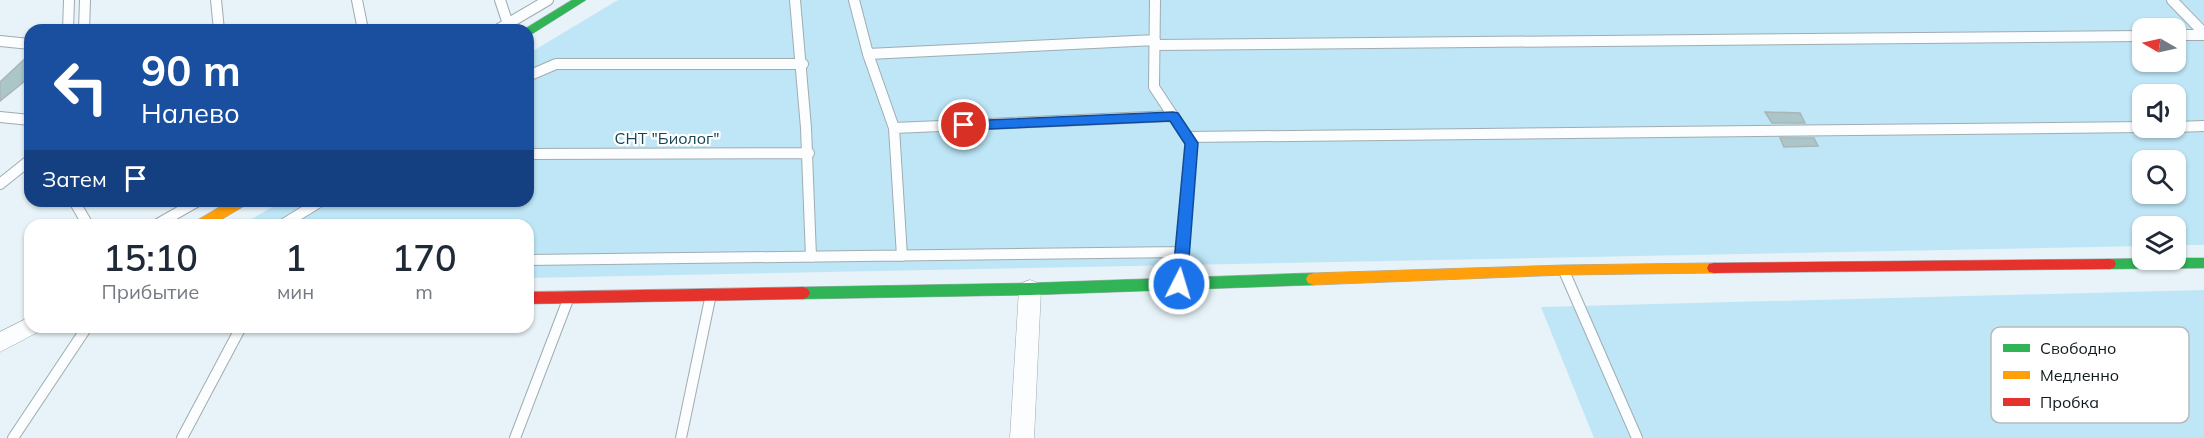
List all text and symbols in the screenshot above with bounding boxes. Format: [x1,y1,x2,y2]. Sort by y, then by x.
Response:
north arrow [2132,18,2186,72]
map controls [2132,18,2186,270]
text: 90 m [141,44,241,97]
icon: left [42,48,120,126]
button: sound [2132,84,2186,138]
text: Налево [141,96,240,130]
pin [938,99,989,150]
icon: arrive [947,108,980,141]
park label: СНТ "Биолог" [615,128,719,148]
button: search [2132,150,2186,204]
icon: arrive [119,162,152,195]
text: Затем [42,165,107,193]
button: layers [2132,216,2186,270]
text: 15:10 [103,235,198,280]
text: 1 [285,235,306,280]
text: 170 [392,235,457,280]
position arrow [1147,252,1211,316]
text: Прибытие [101,279,199,304]
text: мин [277,279,314,304]
text: m [415,279,433,304]
legend [1991,327,2189,423]
text: Свободно [2040,338,2116,358]
text: Медленно [2040,365,2119,385]
text: Пробка [2040,392,2099,412]

